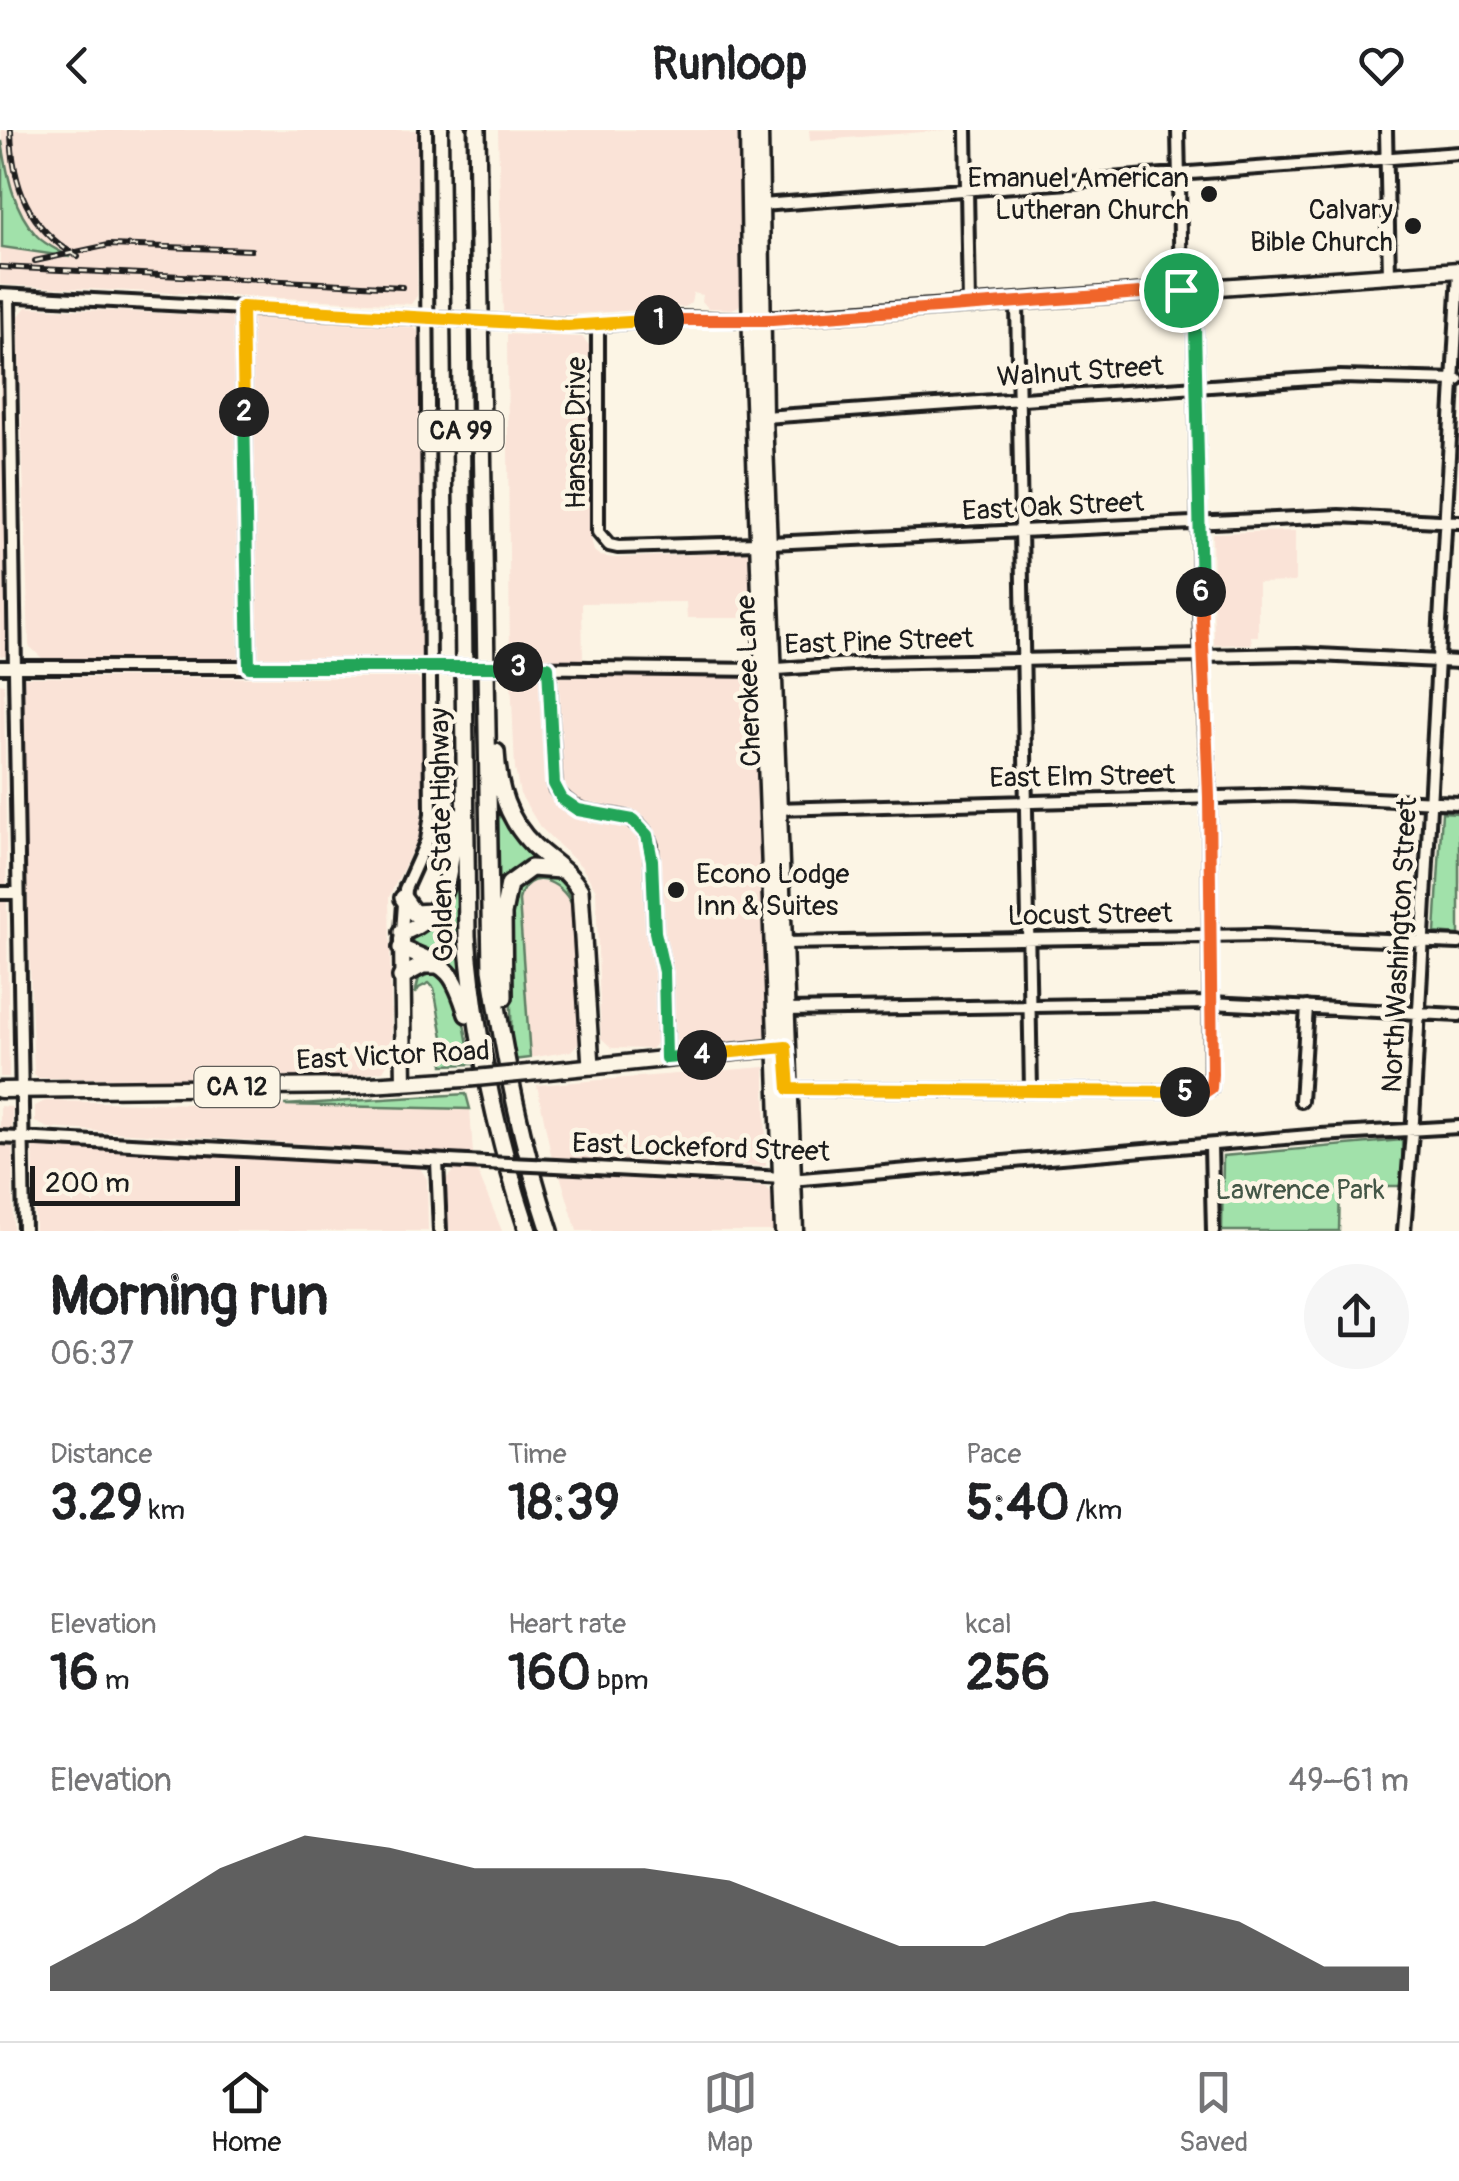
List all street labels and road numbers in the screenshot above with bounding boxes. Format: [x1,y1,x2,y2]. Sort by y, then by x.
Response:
street label: Walnut Street [996,349,1165,395]
street label: Hansen Drive [559,356,594,509]
road number: CA 99 [418,411,504,451]
street label: East Oak Street [961,485,1145,529]
street label: Cherokee Lane [729,594,769,767]
street label: East Pine Street [784,621,975,663]
street label: Golden State Highway [422,707,462,963]
street label: East Elm Street [989,758,1176,796]
street label: North Washington Street [1375,796,1425,1094]
street label: Locust Street [1007,896,1173,934]
street label: East Victor Road [295,1033,491,1079]
road number: CA 12 [194,1067,280,1107]
street label: East Lockeford Street [572,1126,831,1170]

